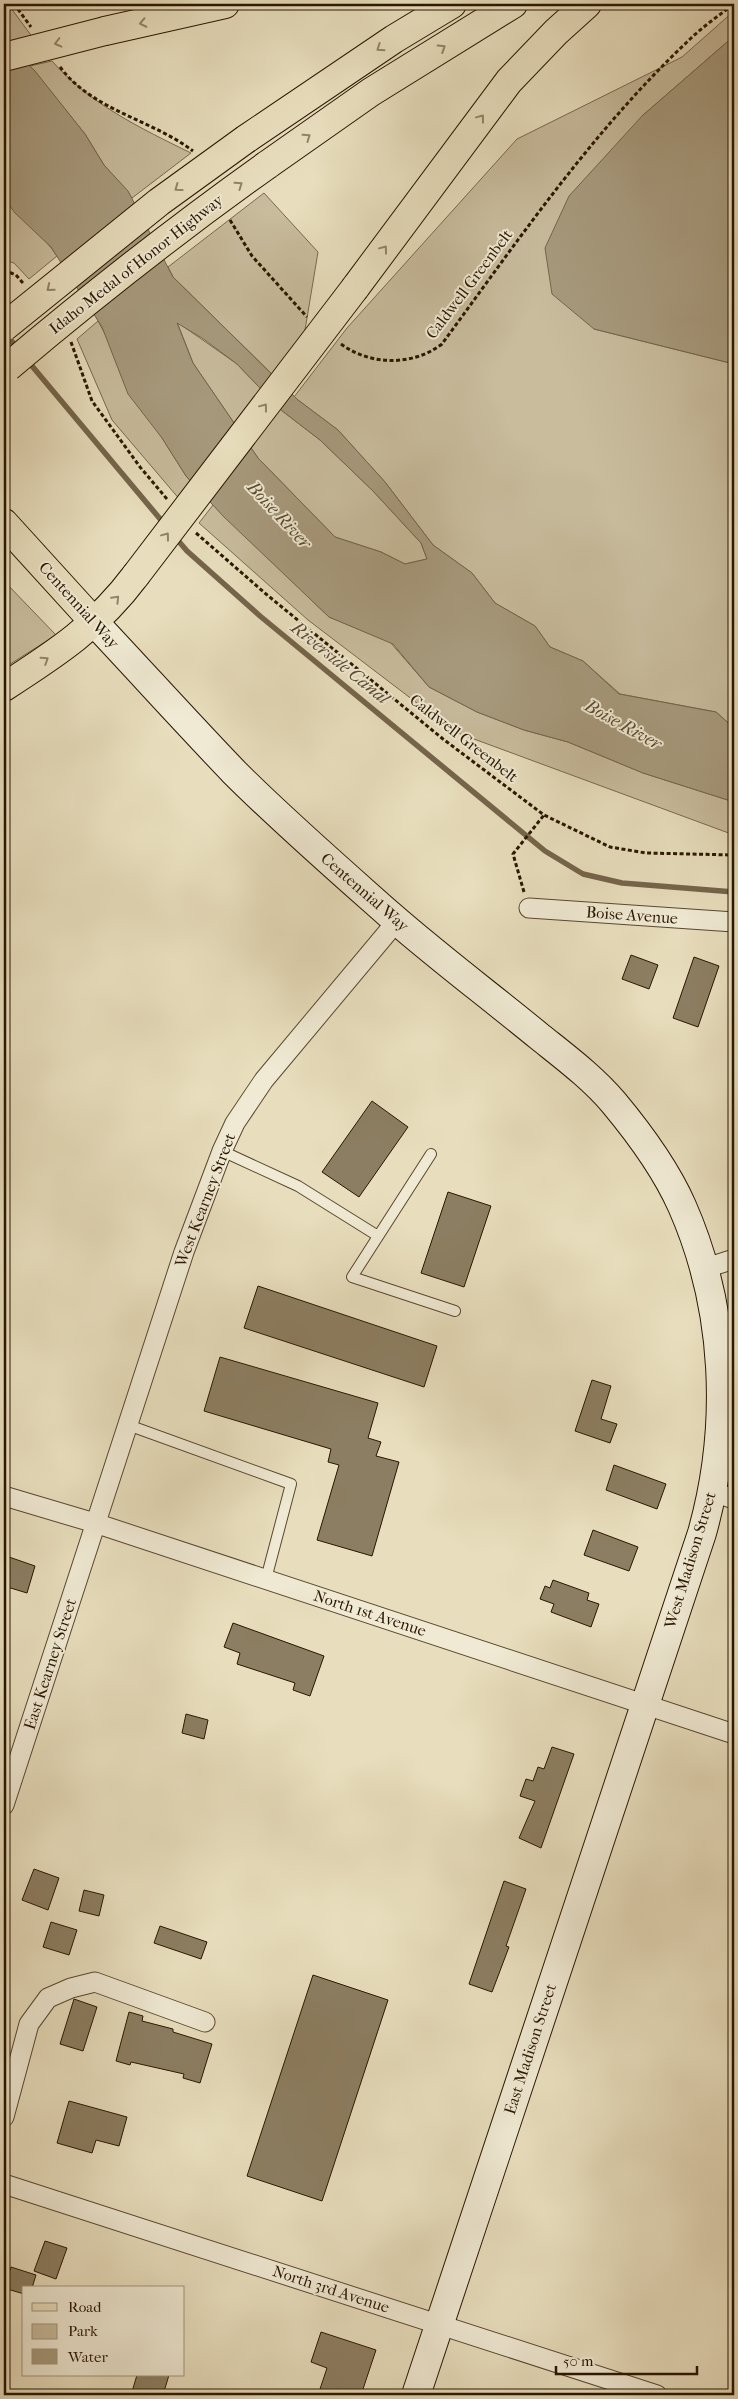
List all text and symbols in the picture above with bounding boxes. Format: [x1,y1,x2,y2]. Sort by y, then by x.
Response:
one-way arrow [139,17,148,27]
one-way arrow [53,37,62,48]
one-way arrow [377,42,386,51]
one-way arrow [437,44,446,54]
one-way arrow [476,115,484,124]
one-way arrow [301,134,311,143]
one-way arrow [174,182,184,191]
one-way arrow [233,182,243,191]
street label: Idaho Medal of Honor Highway [45,190,227,338]
street label: Caldwell Greenbelt [422,225,517,342]
one-way arrow [379,246,387,255]
one-way arrow [47,283,56,291]
one-way arrow [259,404,267,413]
water label: Boise River [242,476,317,554]
one-way arrow [160,533,168,542]
street label: Centennial Way [35,558,123,653]
one-way arrow [110,596,119,605]
water label: Riverside Canal [286,617,395,710]
one-way arrow [39,657,48,667]
street label: Caldwell Greenbelt [406,690,522,786]
water label: Boise River [580,695,667,756]
street label: Centennial Way [317,849,413,936]
street label: Boise Avenue [585,902,679,928]
street label: West Kearney Street [170,1130,239,1271]
street label: West Madison Street [660,1489,720,1632]
street label: North 1st Avenue [311,1586,429,1640]
street label: East Kearney Street [20,1596,80,1732]
street label: East Madison Street [500,1981,560,2117]
street label: North 3rd Avenue [270,2261,392,2317]
legend [22,2286,185,2376]
text: Road [68,2298,102,2316]
text: Park [68,2322,98,2340]
scale bar [556,2344,697,2376]
text: Water [67,2348,108,2366]
text: 50 m [563,2352,594,2370]

